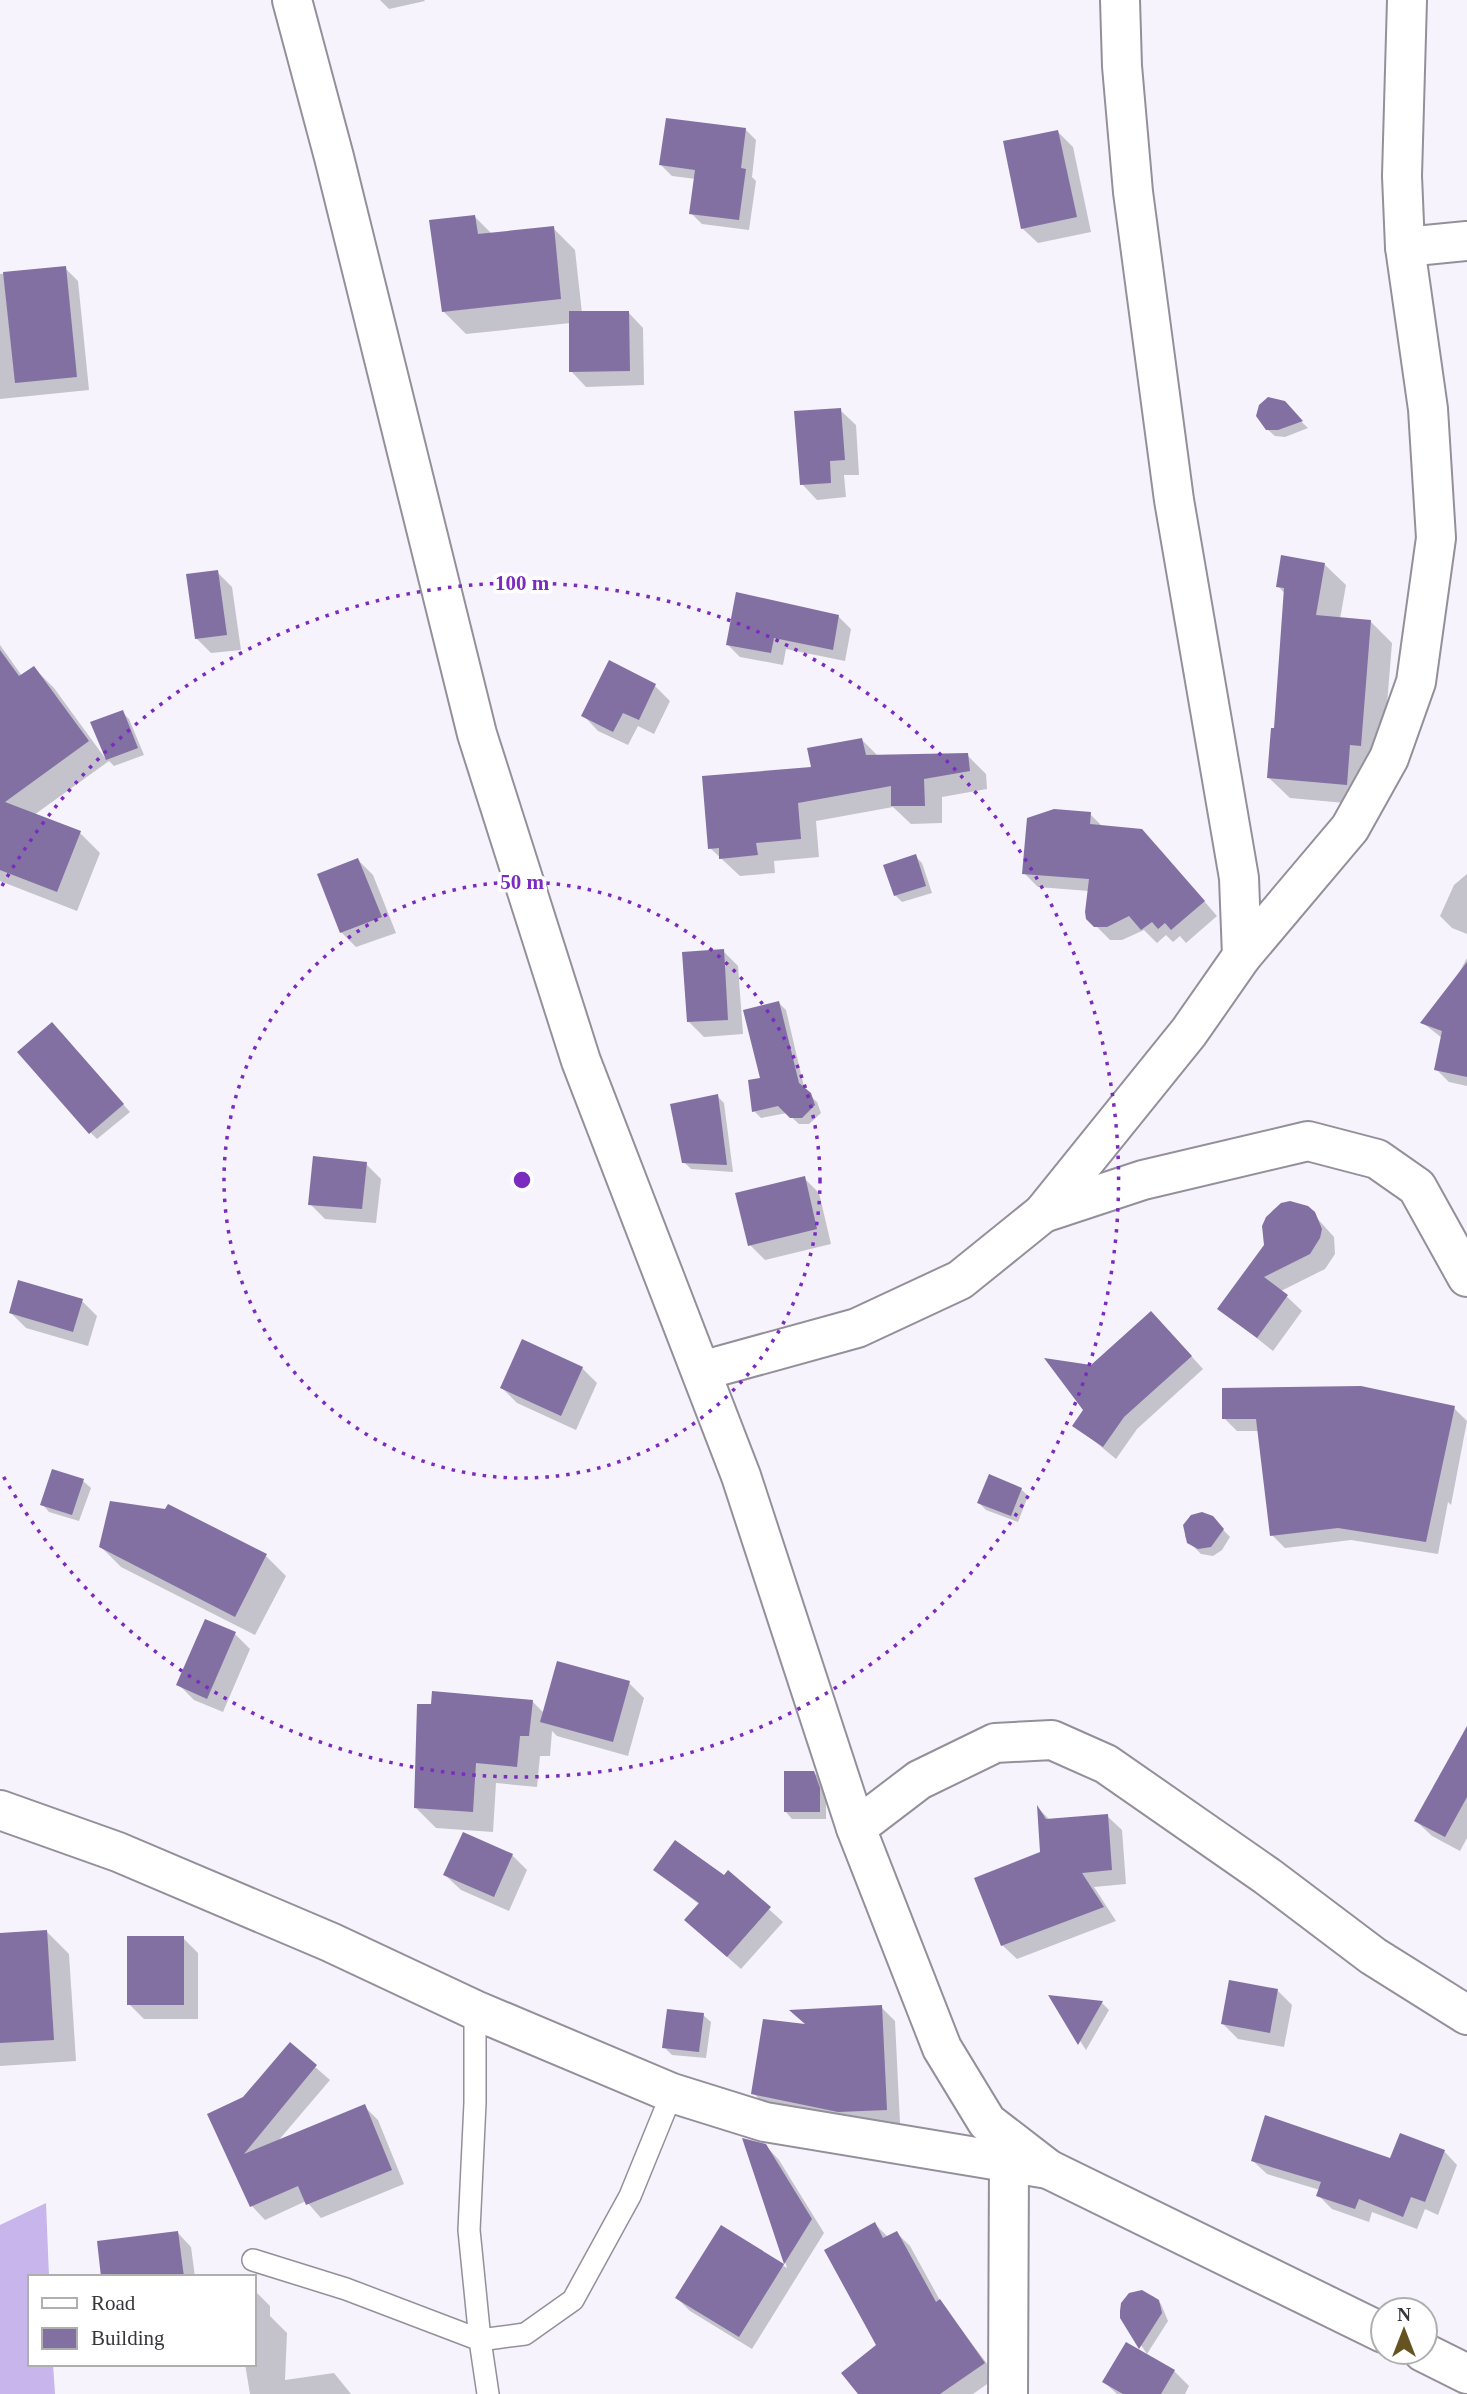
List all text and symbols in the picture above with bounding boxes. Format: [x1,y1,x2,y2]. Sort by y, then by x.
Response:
text: 100 m [495,571,550,595]
text: 50 m [500,870,544,894]
centre of rings [510,1168,534,1192]
legend [28,2275,256,2366]
text: Road [91,2291,136,2315]
north arrow [1369,2296,1439,2366]
text: N [1397,2304,1411,2325]
text: Building [91,2326,165,2350]

